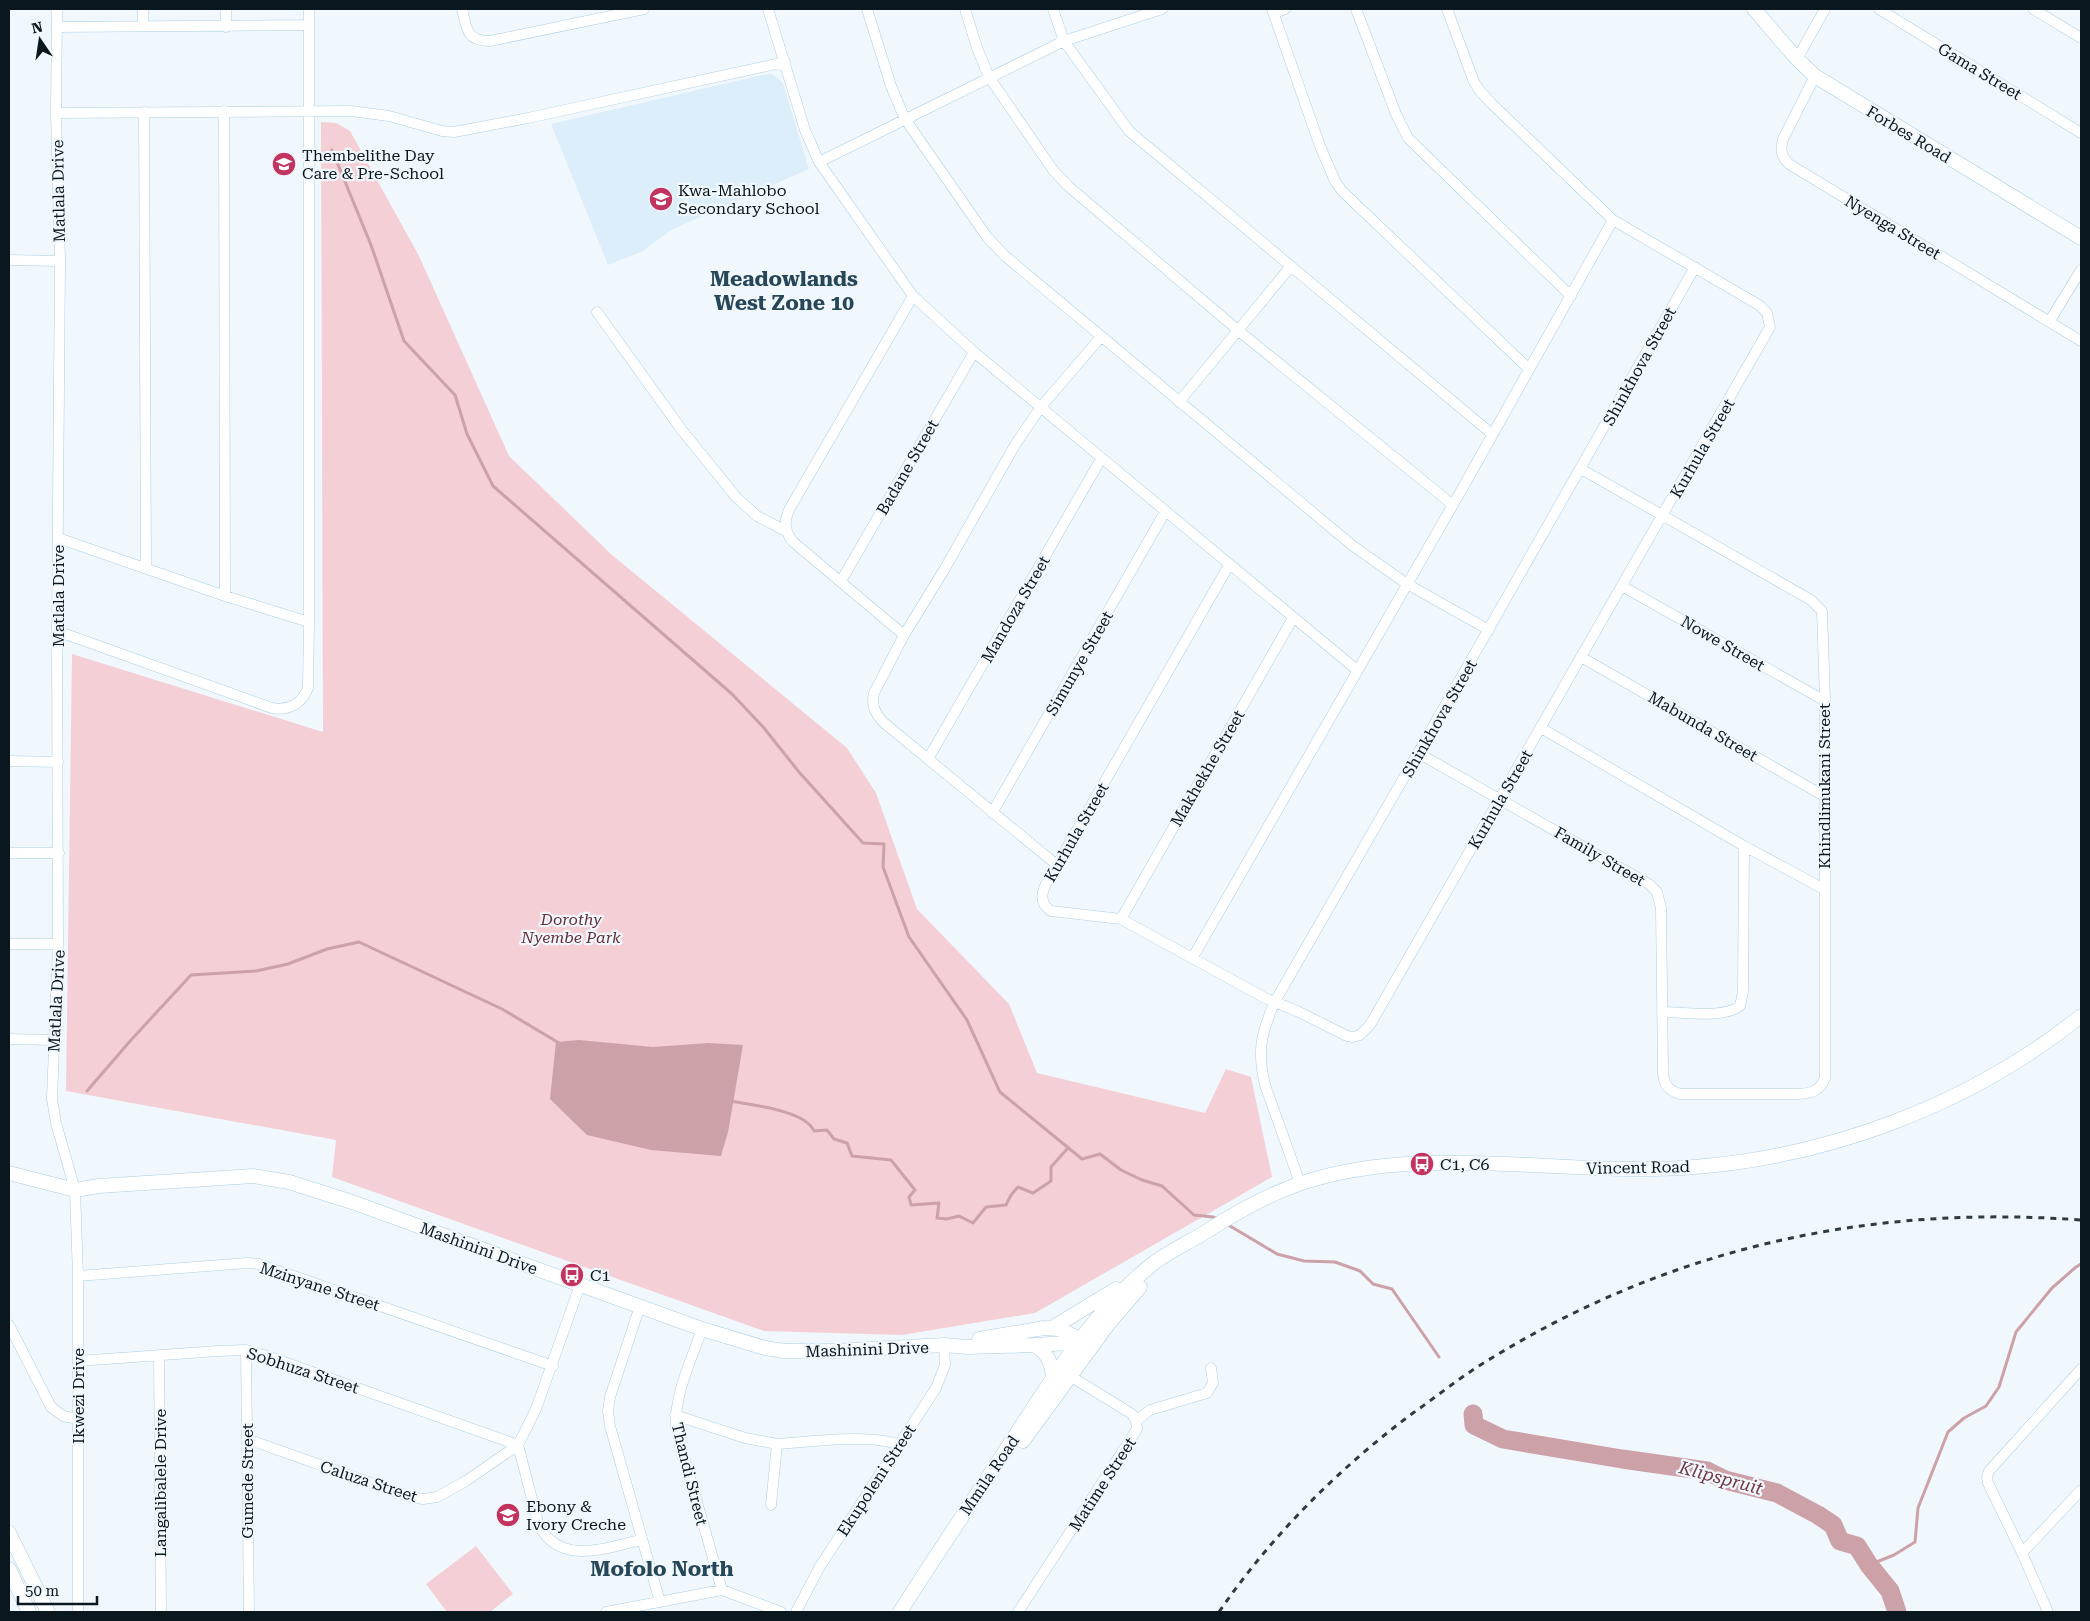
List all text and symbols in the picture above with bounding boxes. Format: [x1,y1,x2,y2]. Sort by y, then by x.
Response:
north arrow [15,15,65,65]
text: N [30,18,44,36]
street label: Gama Street [1934,39,2025,104]
street label: Forbes Road [1863,102,1955,167]
street label: Matlala Drive [48,139,69,242]
place label: Thembelithe Day Care & Pre-School [302,146,444,183]
school or university icon: Thembelithe Day Care & Pre-School [271,151,297,177]
place label: Kwa-Mahlobo Secondary School [678,181,820,218]
school or university icon: Kwa-Mahlobo Secondary School [648,186,674,212]
street label: Nyenga Street [1841,191,1944,263]
district label: Meadowlands West Zone 10 [710,267,858,315]
street label: Shinkhova Street [1599,304,1680,429]
street label: Kurhula Street [1666,395,1739,501]
street label: Badane Street [872,416,942,518]
street label: Matlala Drive [49,544,68,647]
street label: Mandoza Street [977,552,1054,666]
street label: Simunye Street [1042,608,1117,719]
street label: Nowe Street [1677,612,1768,675]
street label: Shinkhova Street [1398,656,1481,780]
street label: Mabunda Street [1645,687,1761,765]
street label: Khindlimukani Street [1815,703,1834,869]
street label: Makhekhe Street [1166,707,1248,830]
street label: Kurhula Street [1464,746,1537,852]
street label: Kurhula Street [1040,779,1113,885]
street label: Family Street [1551,823,1648,890]
park label: Dorothy Nyembe Park [520,910,621,947]
street label: Matlala Drive [44,949,69,1053]
bus stop icon: C1, C6 [1409,1151,1435,1177]
place label: C1, C6 [1440,1155,1489,1174]
street label: Vincent Road [1586,1157,1690,1178]
street label: Mashinini Drive [418,1218,540,1279]
street label: Mzinyane Street [258,1258,382,1315]
bus stop icon: C1 [559,1262,585,1288]
place label: C1 [590,1266,610,1285]
street label: Mashinini Drive [805,1338,929,1361]
street label: Sobhuza Street [244,1343,361,1398]
street label: Ikwezi Drive [69,1348,88,1444]
street label: Langalibalele Drive [151,1408,170,1557]
street label: Thandi Street [668,1421,711,1528]
street label: Ekupoleni Street [833,1421,920,1540]
street label: Gumede Street [238,1423,257,1539]
street label: Mmila Road [956,1432,1023,1519]
street label: Matime Street [1065,1434,1140,1535]
water label: Klipspruit [1676,1456,1766,1499]
street label: Caluza Street [318,1457,420,1506]
place label: Ebony & Ivory Creche [526,1497,626,1534]
school or university icon: Ebony & Ivory Creche [495,1502,521,1528]
district label: Mofolo North [590,1557,734,1581]
scale bar [18,1574,96,1606]
text: 50 m [25,1582,60,1600]

